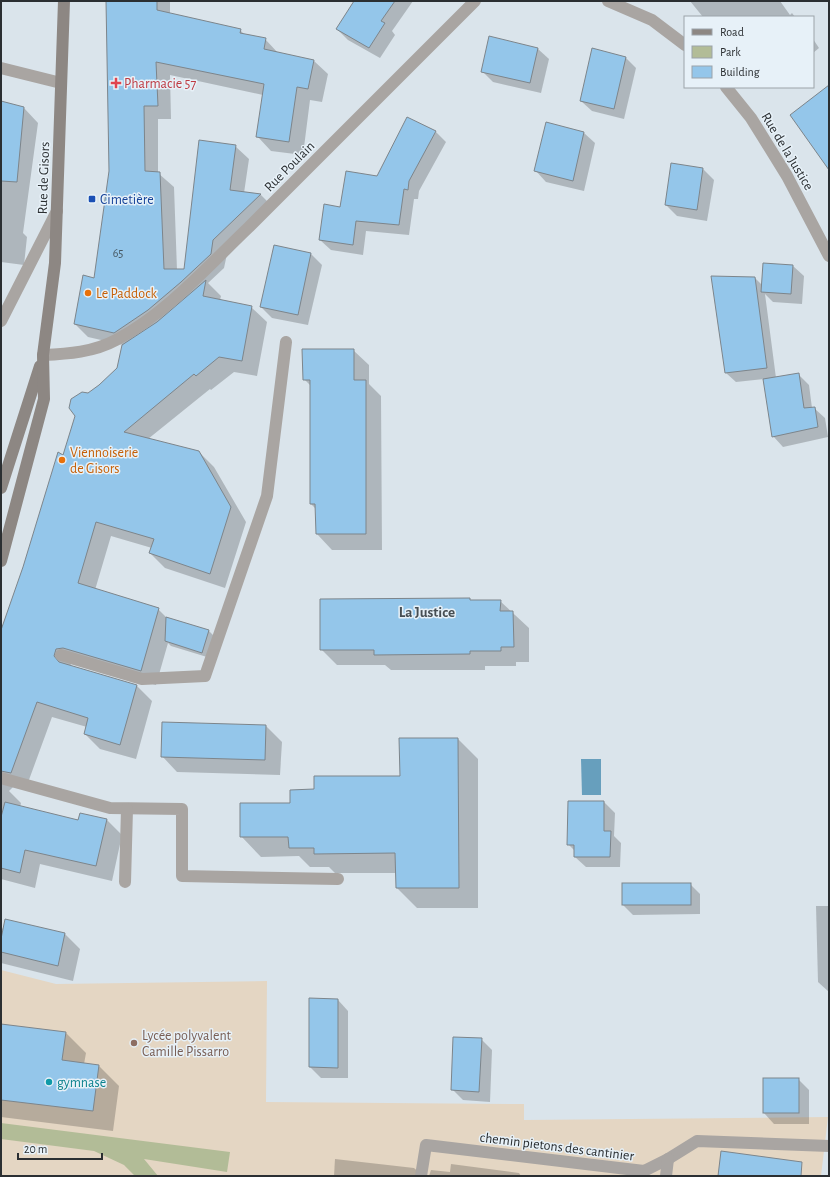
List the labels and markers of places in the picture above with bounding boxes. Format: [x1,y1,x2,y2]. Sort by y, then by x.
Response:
place label: Pharmacie 57 [124,77,196,91]
marker: Pharmacie 57 [111,78,121,88]
place label: Cimetière [100,193,154,207]
marker: Cimetière [87,194,97,204]
place label: Le Paddock [96,287,158,301]
marker: Le Paddock [83,288,93,298]
place label: Viennoiserie de Gisors [70,446,138,476]
marker: Viennoiserie de Gisors [57,455,67,465]
place label: Lycée polyvalent Camille Pissarro [142,1029,232,1059]
marker: Lycée polyvalent Camille Pissarro [129,1038,139,1048]
place label: gymnase [57,1076,106,1090]
marker: gymnase [44,1077,54,1087]

